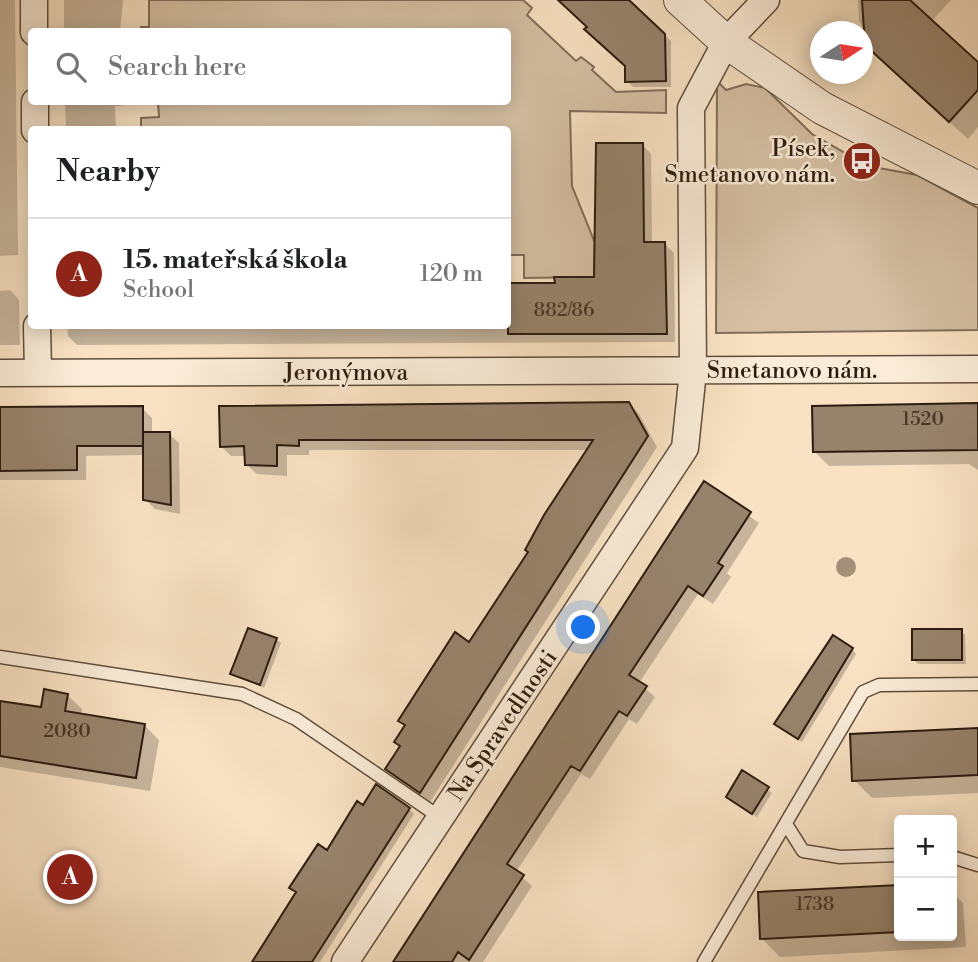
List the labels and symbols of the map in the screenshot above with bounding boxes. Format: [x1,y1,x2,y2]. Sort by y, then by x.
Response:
north arrow [810,21,873,84]
place label: Písek, Smetanovo nám. [664,135,835,189]
bus stop icon: Písek, Smetanovo nám. [841,140,883,182]
house number: 882/86 [534,298,594,322]
street label: Smetanovo nám. [707,357,877,385]
street label: Jeronýmova [283,359,409,387]
house number: 1520 [902,407,944,431]
your location [566,610,600,644]
street label: Na Spravedlnosti [442,645,564,806]
house number: 2080 [43,719,91,743]
pin: A [47,851,93,903]
house number: 1738 [796,892,834,916]

